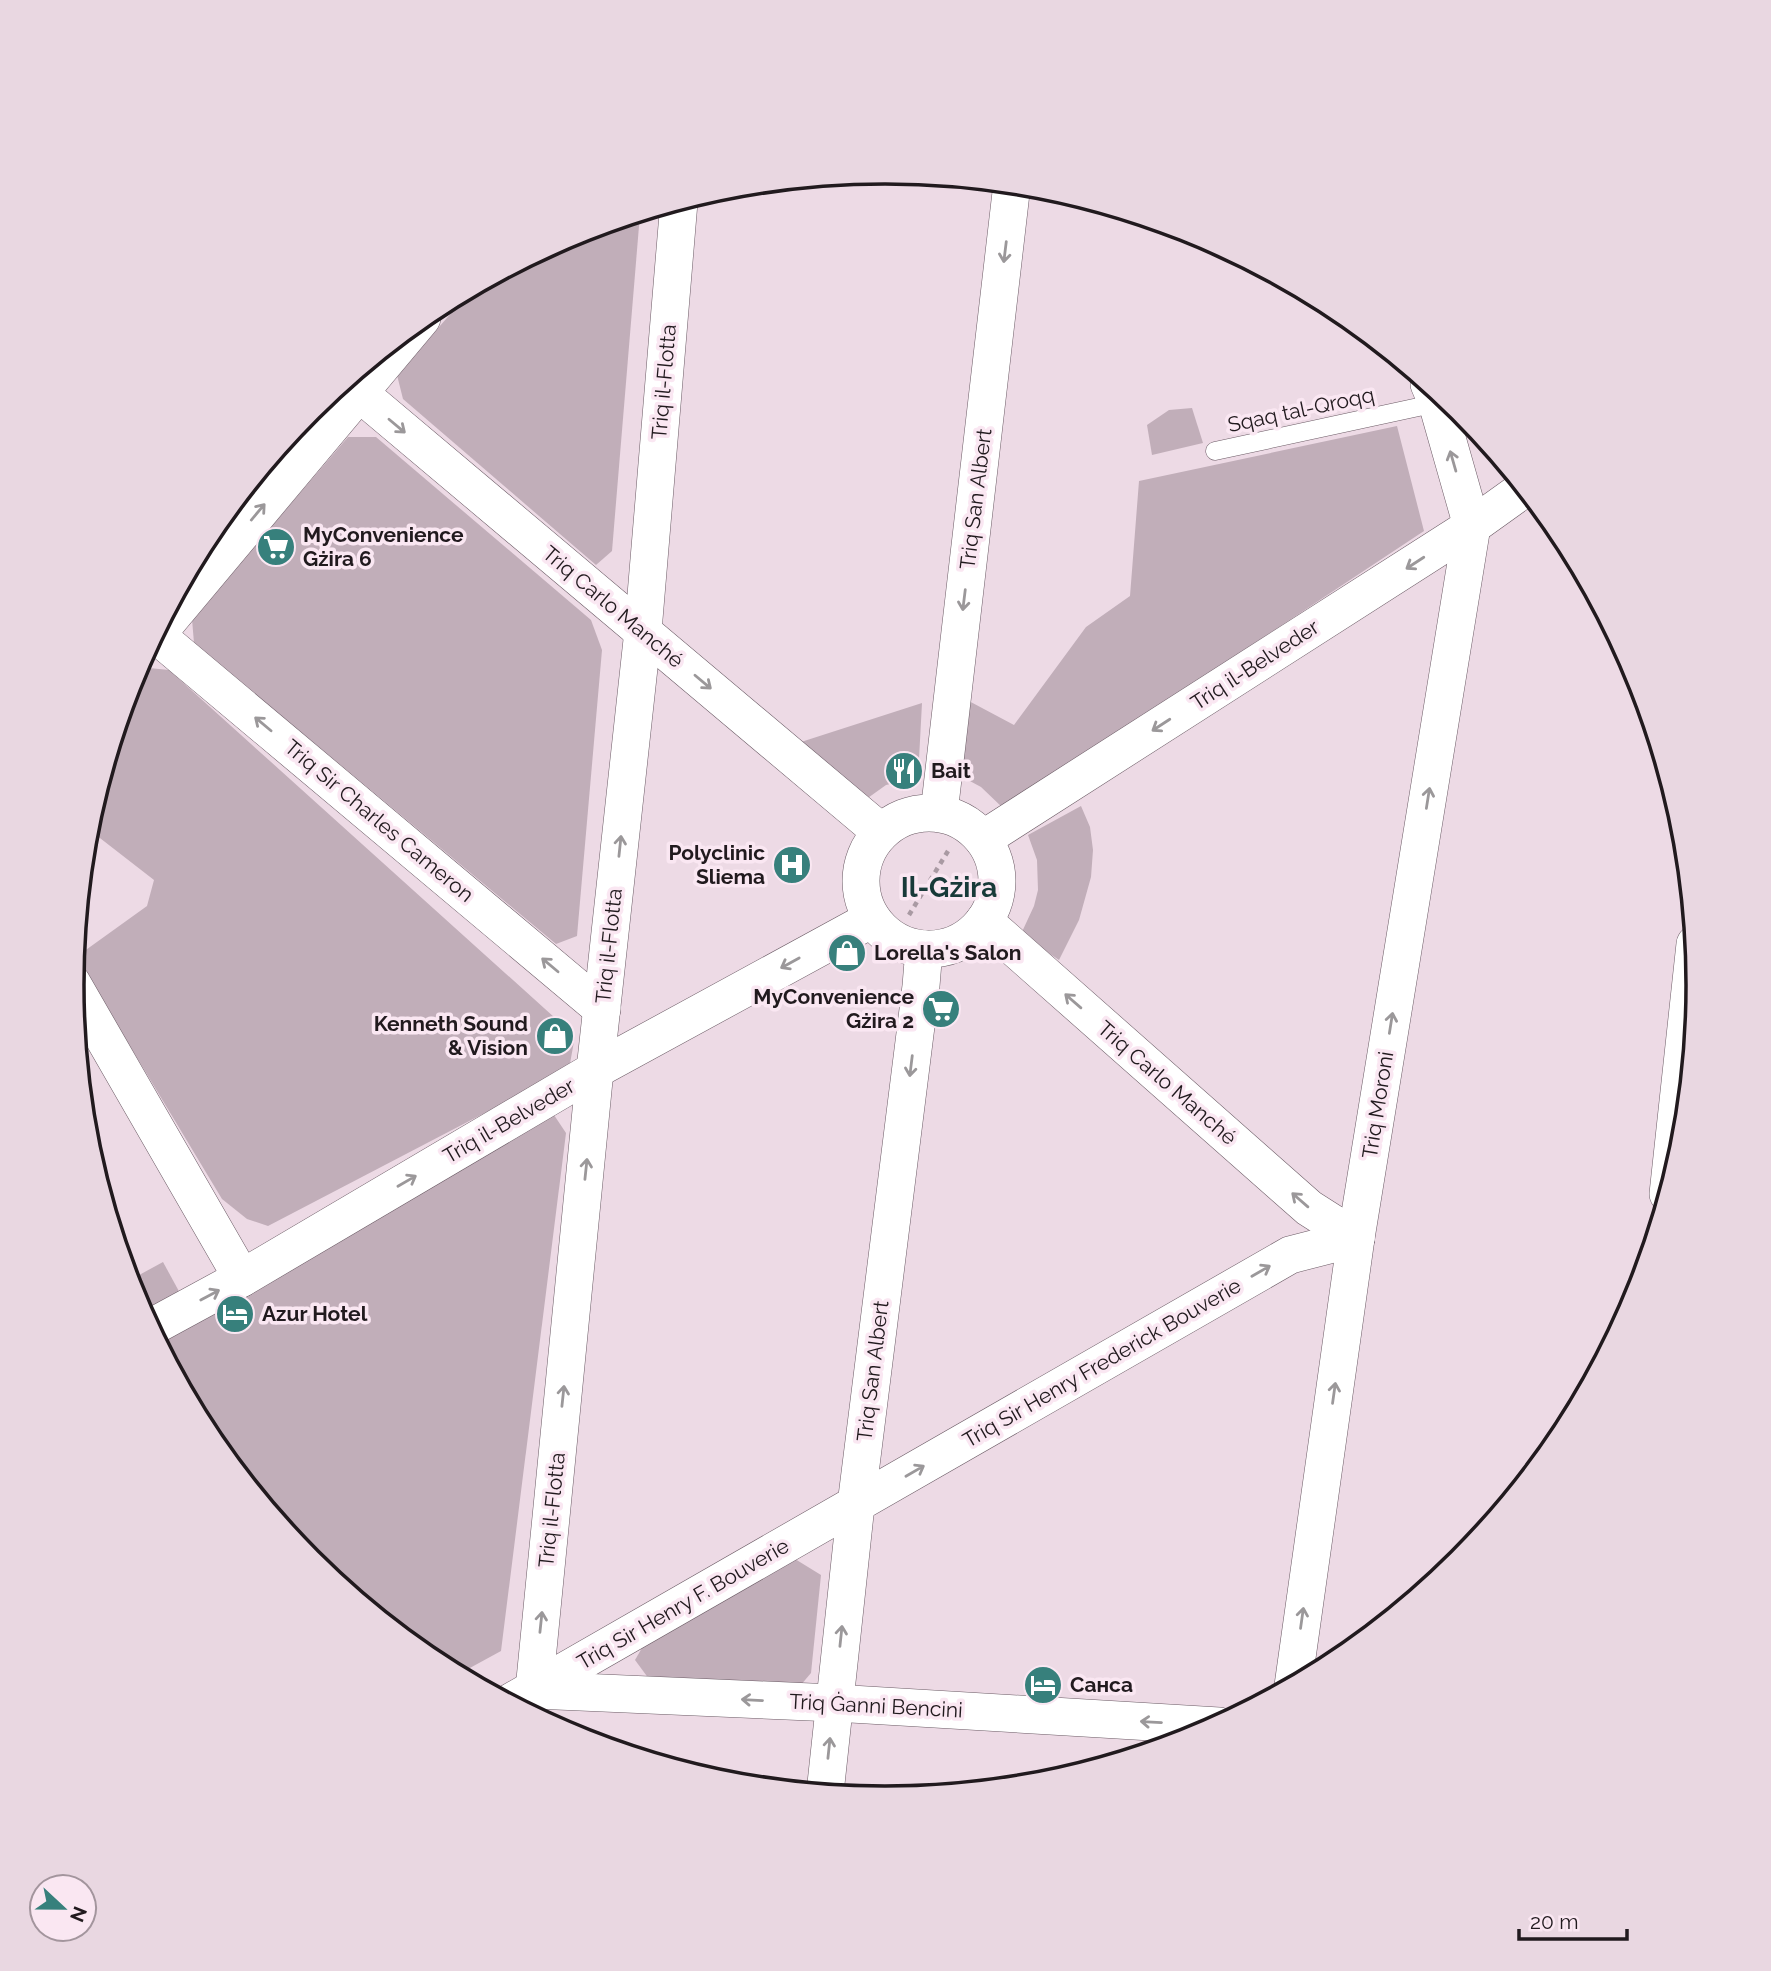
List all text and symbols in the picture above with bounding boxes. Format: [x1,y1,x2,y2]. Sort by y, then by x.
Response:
one-way arrow [998,240,1011,263]
street label: Triq il-Flotta [646,323,681,441]
street label: Sqaq tal-Qroqq [1225,382,1376,437]
one-way arrow [388,418,406,434]
street label: Triq San Albert [954,427,997,571]
one-way arrow [1446,450,1459,472]
one-way arrow [251,504,266,522]
place label: MyConvenience Gżira 6 [303,522,464,571]
supermarket icon: MyConvenience Gżira 6 [255,526,297,568]
street label: Triq Carlo Manché [538,540,689,673]
one-way arrow [1405,556,1425,570]
one-way arrow [957,588,970,611]
street label: Triq il-Belveder [1186,614,1324,715]
one-way arrow [693,674,711,690]
one-way arrow [254,716,272,732]
one-way arrow [1152,717,1171,732]
street label: Triq Sir Charles Cameron [280,734,479,907]
restaurant icon: Bait [883,750,925,792]
place label: Bait [931,758,971,783]
one-way arrow [1422,788,1435,810]
one-way arrow [613,835,626,858]
place label: Polyclinic Sliema [668,840,765,889]
hospital icon: Polyclinic Sliema [771,844,813,886]
district label: Il-Gżira [901,871,997,904]
street label: Triq il-Flotta [590,887,627,1005]
shop icon: Lorella's Salon [826,932,868,974]
place label: Lorella's Salon [874,940,1022,965]
one-way arrow [781,956,801,970]
one-way arrow [541,957,559,973]
place label: MyConvenience Gżira 2 [753,984,914,1033]
supermarket icon: MyConvenience Gżira 2 [920,988,962,1030]
one-way arrow [1065,993,1083,1009]
place label: Kenneth Sound & Vision [374,1011,528,1060]
one-way arrow [1385,1012,1398,1035]
shop icon: Kenneth Sound & Vision [534,1015,576,1057]
street label: Triq Carlo Manché [1093,1015,1242,1150]
street label: Triq Moroni [1357,1049,1398,1160]
one-way arrow [905,1054,918,1076]
street label: Triq il-Belveder [439,1073,579,1168]
one-way arrow [579,1159,592,1181]
one-way arrow [396,1174,416,1188]
one-way arrow [1291,1192,1309,1208]
one-way arrow [1250,1264,1270,1278]
street label: Triq Sir Henry Frederick Bouverie [958,1273,1245,1453]
one-way arrow [199,1288,220,1301]
hotel icon: Azur Hotel [214,1293,256,1335]
street label: Triq San Albert [851,1299,894,1443]
place label: Azur Hotel [262,1301,368,1326]
one-way arrow [1328,1382,1341,1405]
one-way arrow [557,1385,570,1408]
street label: Triq il-Flotta [533,1451,570,1569]
one-way arrow [904,1464,925,1477]
street label: Triq Sir Henry F. Bouverie [572,1533,793,1674]
one-way arrow [1296,1608,1309,1630]
one-way arrow [534,1611,547,1634]
one-way arrow [835,1625,848,1647]
hotel icon: Санса [1022,1664,1064,1706]
place label: Санса [1070,1672,1133,1697]
street label: Triq Ġanni Bencini [789,1688,963,1723]
one-way arrow [741,1693,764,1706]
one-way arrow [1139,1715,1162,1728]
one-way arrow [823,1738,836,1760]
north arrow [28,1873,98,1943]
scale bar [1519,1898,1628,1942]
text: N [66,1904,92,1925]
text: 20 m [1530,1909,1578,1934]

